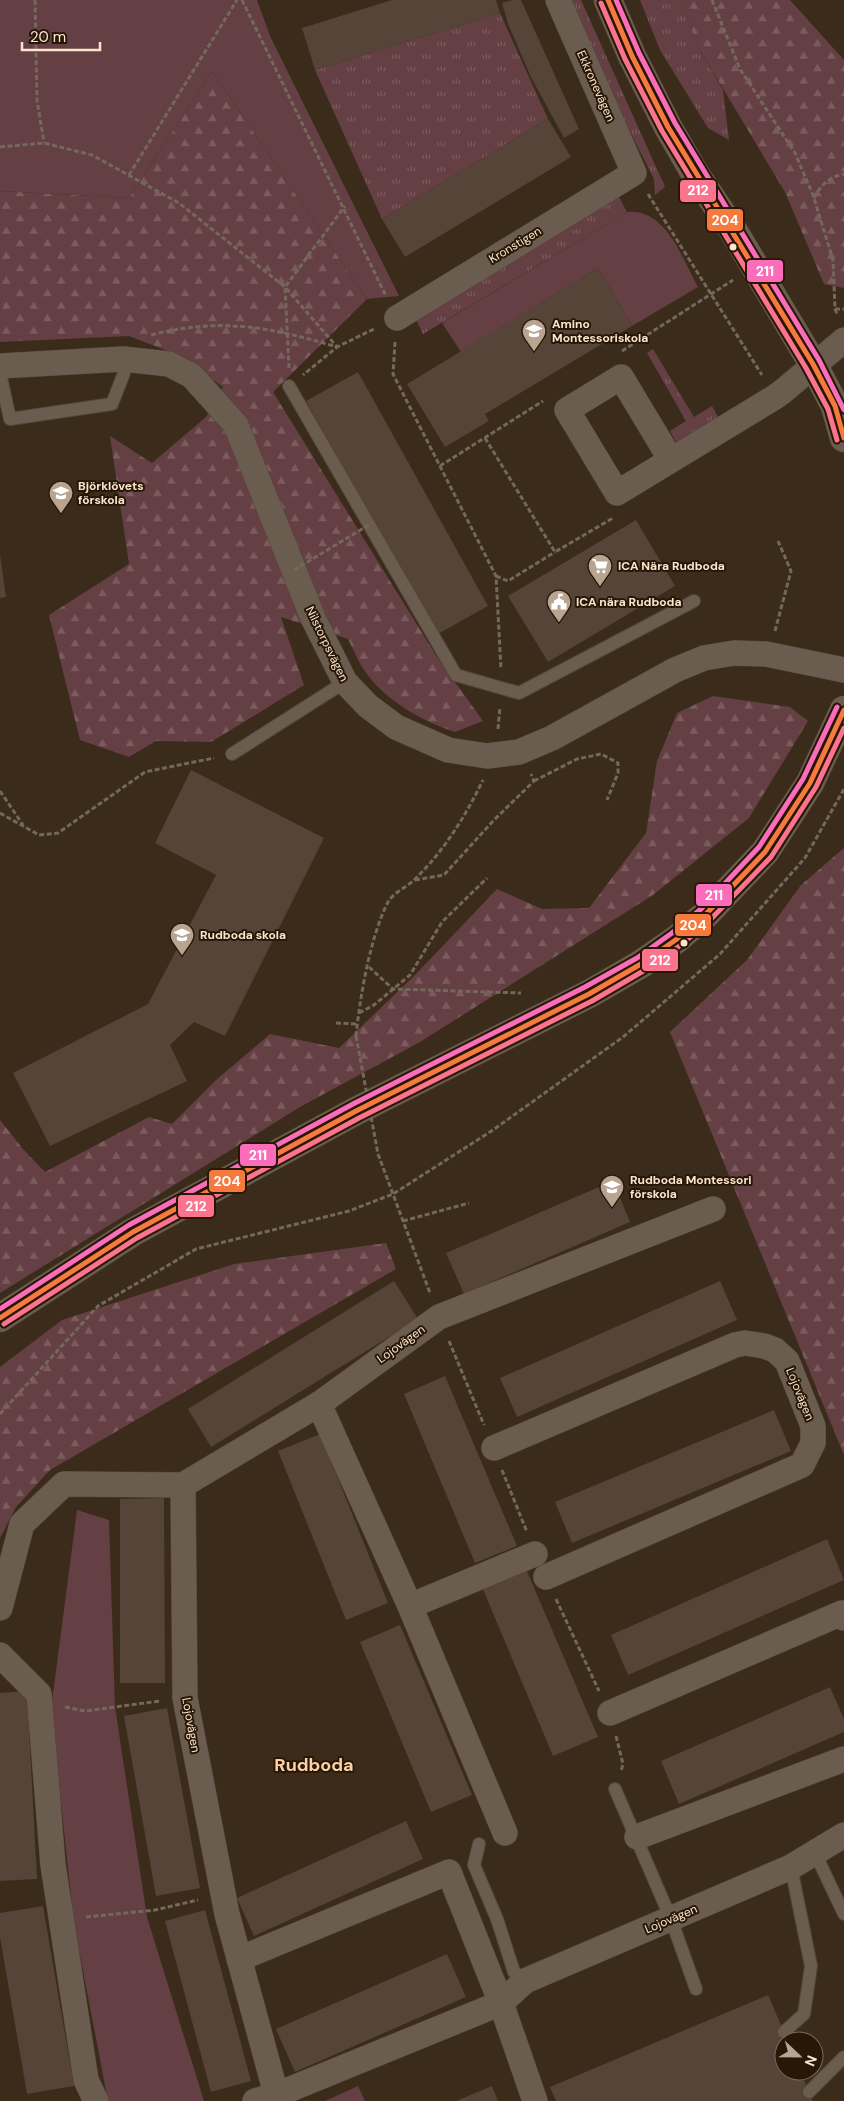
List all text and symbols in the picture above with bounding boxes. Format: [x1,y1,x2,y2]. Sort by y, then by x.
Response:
scale bar [22,20,100,52]
text: 20 m [30,27,66,47]
street label: Ekkronevägen [573,48,619,124]
line badge: 212 [679,179,717,203]
text: 212 [687,181,709,199]
line badge: 204 [706,208,744,232]
text: 204 [712,211,738,229]
street label: Kronstigen [486,223,544,267]
unlabelled marker [728,242,738,252]
line badge: 211 [746,259,784,283]
text: 211 [756,262,774,280]
place label: Amino Montessoriskola [552,316,648,346]
school or university icon: Amino Montessoriskola [521,318,547,352]
place label: Björklövets förskola [78,478,144,508]
school or university icon: Björklövets förskola [48,480,74,514]
supermarket icon: ICA Nära Rudboda [587,553,613,587]
place label: ICA Nära Rudboda [618,558,725,574]
public building icon: ICA nära Rudboda [546,589,572,623]
place label: ICA nära Rudboda [576,594,681,610]
street label: Nilstorpsvägen [302,604,352,684]
line badge: 211 [695,883,733,907]
text: 211 [705,886,723,904]
line badge: 204 [674,913,712,937]
text: 204 [680,916,706,934]
school or university icon: Rudboda skola [169,922,195,956]
place label: Rudboda skola [200,927,286,943]
unlabelled marker [679,938,689,948]
line badge: 212 [641,948,679,972]
text: 212 [649,951,671,969]
line badge: 211 [239,1143,277,1167]
text: 211 [249,1146,267,1164]
line badge: 204 [208,1169,246,1193]
text: 204 [214,1172,240,1190]
place label: Rudboda Montessori förskola [630,1172,752,1202]
school or university icon: Rudboda Montessori förskola [599,1174,625,1208]
line badge: 212 [177,1194,215,1218]
text: 212 [185,1197,207,1215]
street label: Lojovägen [374,1321,428,1367]
street label: Lojovägen [782,1365,818,1423]
street label: Lojovägen [178,1696,204,1754]
district label: Rudboda [274,1753,354,1777]
street label: Lojovägen [642,1901,700,1937]
north arrow [774,2031,824,2081]
text: N [801,2053,821,2069]

